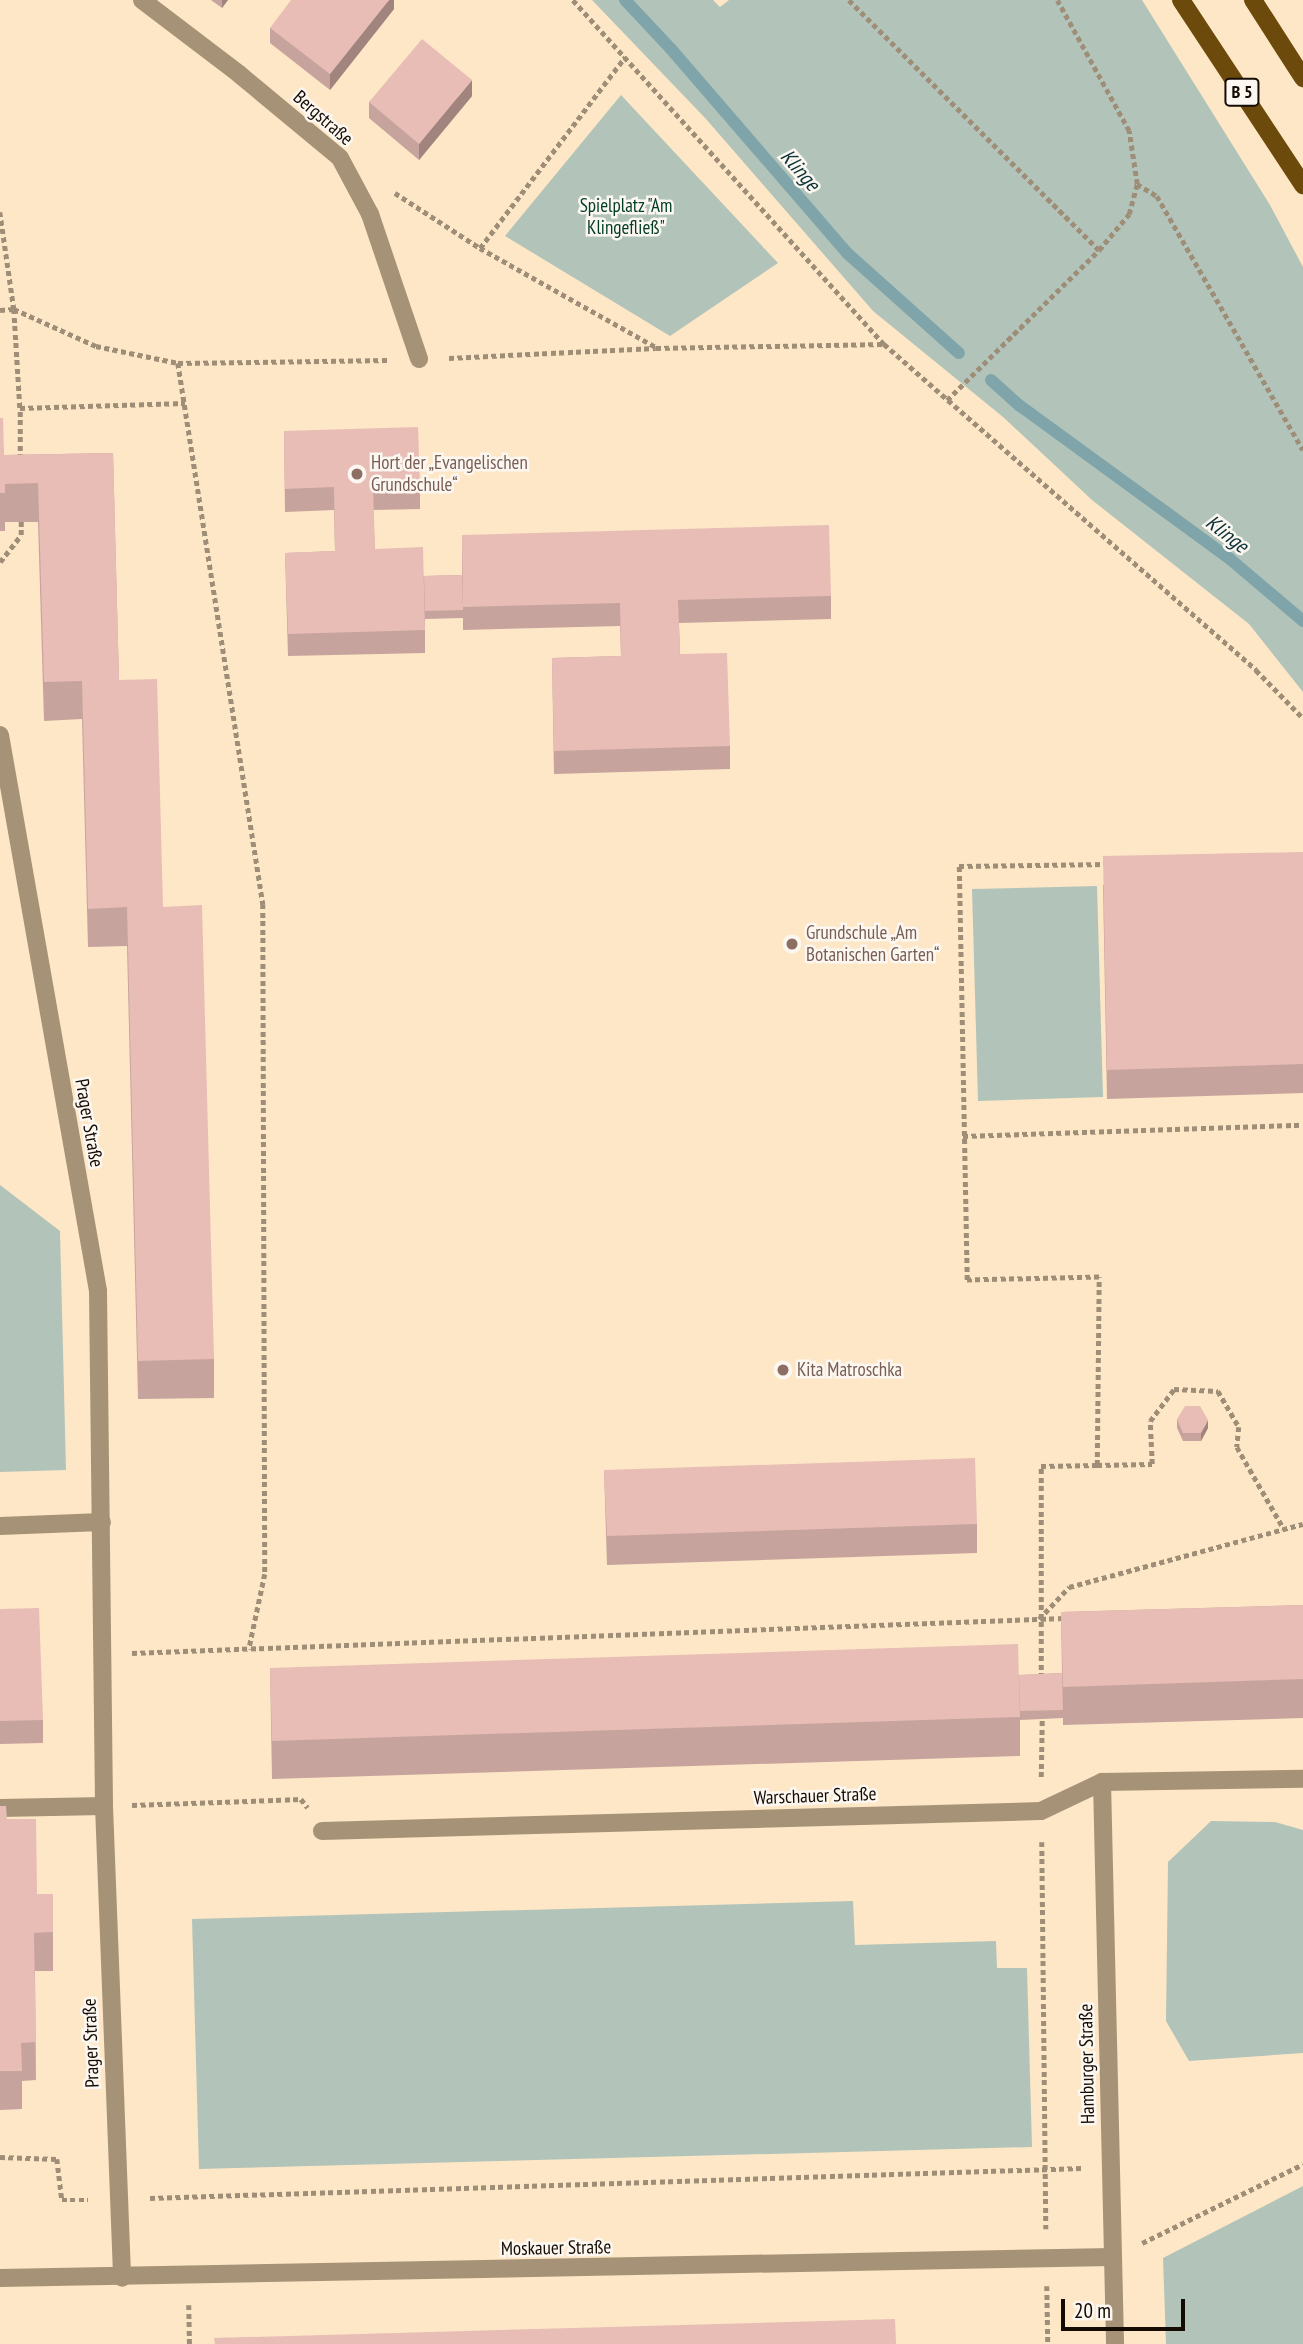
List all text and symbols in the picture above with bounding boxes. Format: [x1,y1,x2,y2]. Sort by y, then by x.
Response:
road number: B 5 [1223,78,1261,106]
street label: Bergstraße [288,86,358,150]
water label: Klinge [775,144,825,196]
park label: Spielplatz "Am Klingefließ" [579,195,673,239]
place label: Hort der „Evangelischen Grundschule“ [371,452,529,496]
marker: Hort der „Evangelischen Grundschule“ [349,466,365,482]
water label: Klinge [1201,510,1253,558]
place label: Grundschule „Am Botanischen Garten“ [806,922,940,966]
marker: Grundschule „Am Botanischen Garten“ [784,936,800,952]
street label: Prager Straße [70,1077,108,1169]
place label: Kita Matroschka [797,1359,902,1381]
marker: Kita Matroschka [775,1362,791,1378]
street label: Warschauer Straße [753,1782,877,1810]
street label: Prager Straße [78,1998,104,2088]
street label: Hamburger Straße [1075,2004,1099,2124]
street label: Moskauer Straße [501,2236,611,2260]
scale bar [1065,2284,1189,2328]
text: 20 m [1074,2297,1111,2324]

